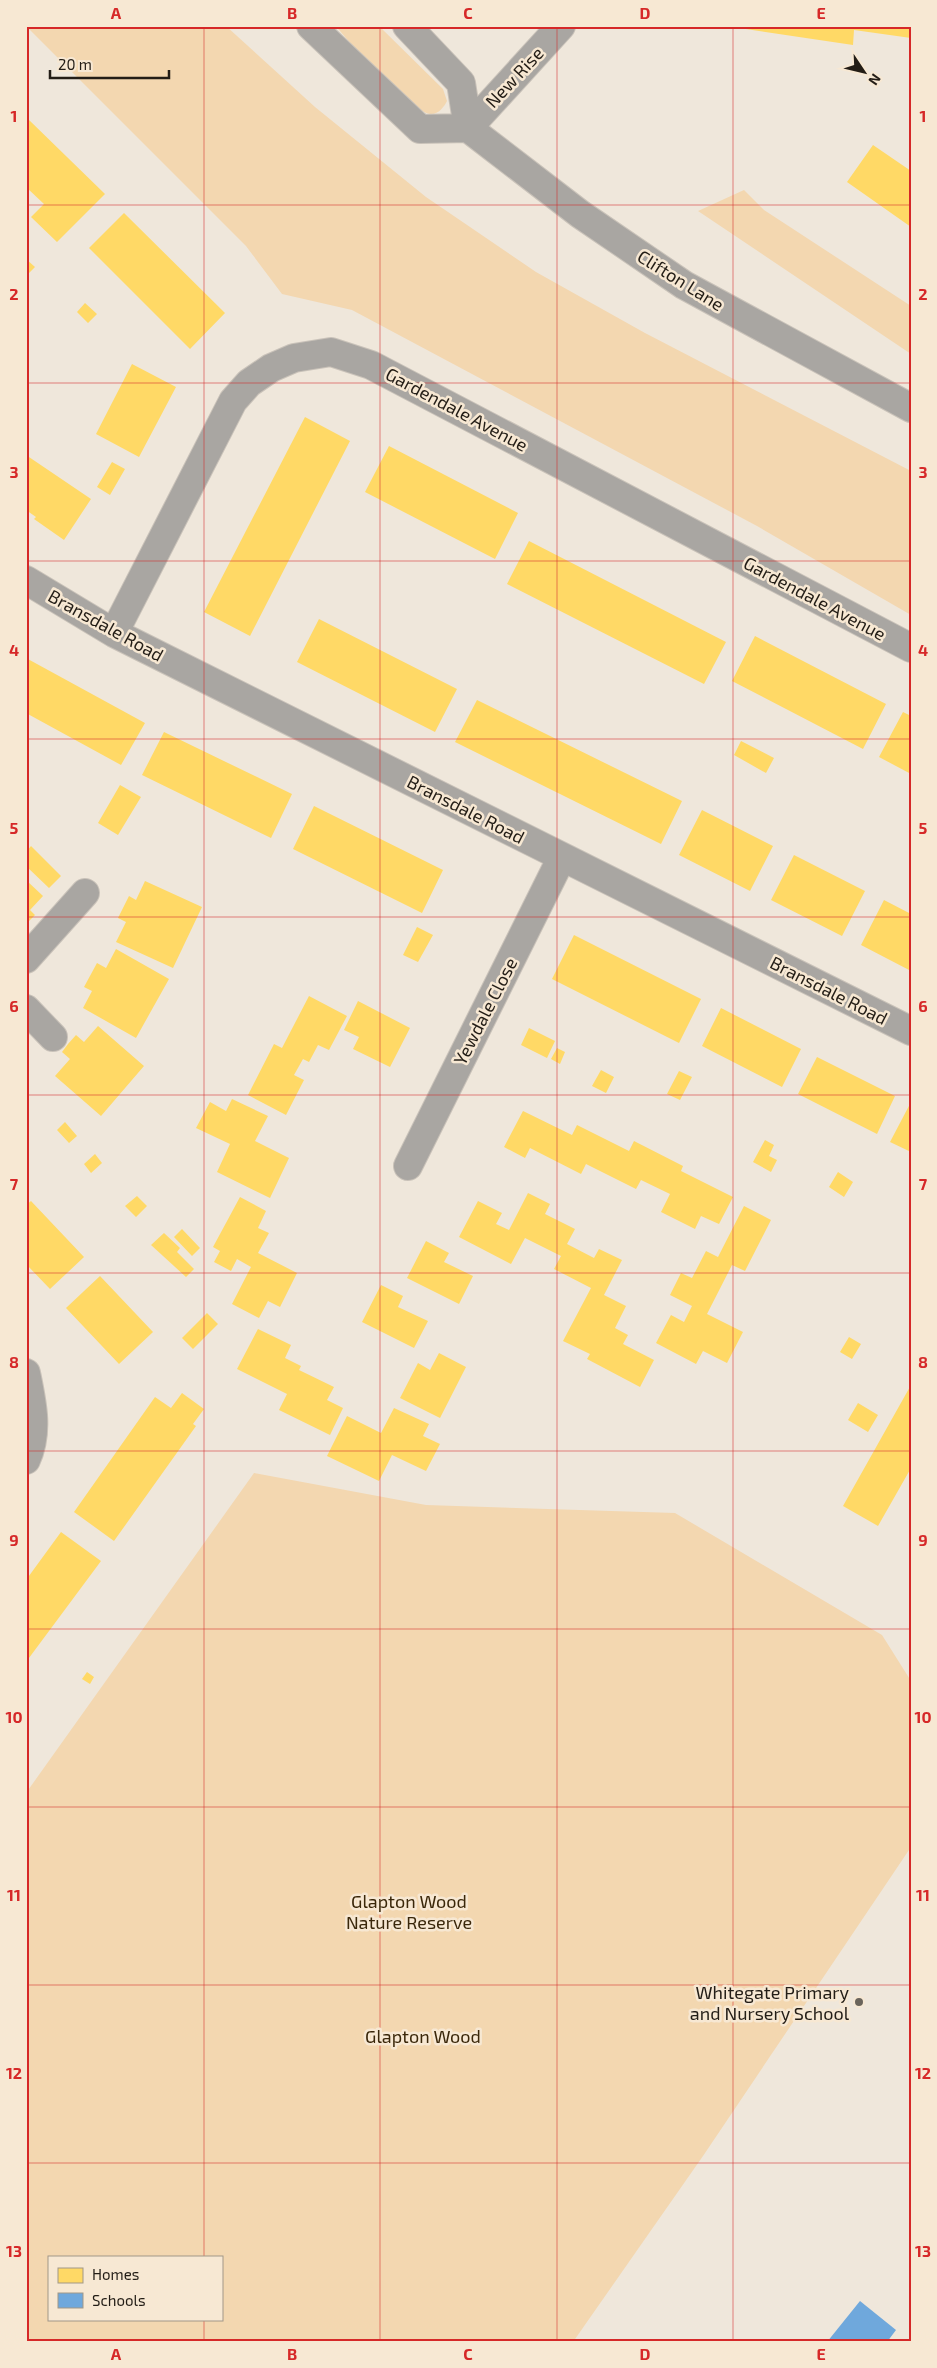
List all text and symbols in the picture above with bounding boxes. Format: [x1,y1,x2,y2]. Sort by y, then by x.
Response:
text: A [111,3,122,22]
text: B [287,3,297,22]
text: C [463,3,473,22]
text: D [640,3,651,22]
text: E [816,3,826,22]
street label: New Rise [480,42,548,112]
scale bar [50,48,169,80]
north arrow [840,48,890,98]
text: 20 m [58,55,92,73]
text: N [865,71,885,89]
text: 1 [11,106,17,125]
text: 1 [920,106,926,125]
street label: Clifton Lane [634,245,728,315]
text: 2 [9,284,19,303]
text: 2 [918,284,928,303]
street label: Gardendale Avenue [382,362,532,456]
text: 3 [9,462,19,481]
text: 3 [918,462,928,481]
street label: Gardendale Avenue [740,551,890,645]
street label: Bransdale Road [44,584,168,666]
text: 4 [9,640,19,659]
text: 4 [918,640,928,659]
street label: Bransdale Road [404,770,528,848]
text: 5 [10,818,19,837]
text: 5 [919,818,928,837]
street label: Bransdale Road [767,951,891,1029]
street label: Yewdale Close [449,954,521,1068]
text: 6 [9,996,19,1015]
text: 6 [918,996,928,1015]
text: 7 [10,1174,19,1193]
text: 7 [919,1174,928,1193]
text: 8 [9,1352,19,1371]
text: 8 [918,1352,928,1371]
text: 9 [9,1530,19,1549]
text: 9 [918,1530,928,1549]
text: 10 [5,1707,23,1726]
text: 10 [914,1707,932,1726]
text: 11 [7,1885,21,1904]
text: 11 [916,1885,930,1904]
park label: Glapton Wood Nature Reserve [346,1890,472,1933]
place label: Whitegate Primary and Nursery School [690,1981,850,2024]
marker: Whitegate Primary and Nursery School [853,1996,865,2008]
park label: Glapton Wood [365,2025,481,2047]
text: 12 [6,2063,22,2082]
text: 12 [915,2063,931,2082]
text: 13 [6,2241,22,2260]
text: 13 [915,2241,931,2260]
legend [48,2256,222,2320]
text: Homes [92,2265,139,2283]
text: Schools [92,2291,146,2309]
text: A [111,2344,122,2363]
text: B [287,2344,297,2363]
text: C [463,2344,473,2363]
text: D [640,2344,651,2363]
text: E [816,2344,826,2363]

